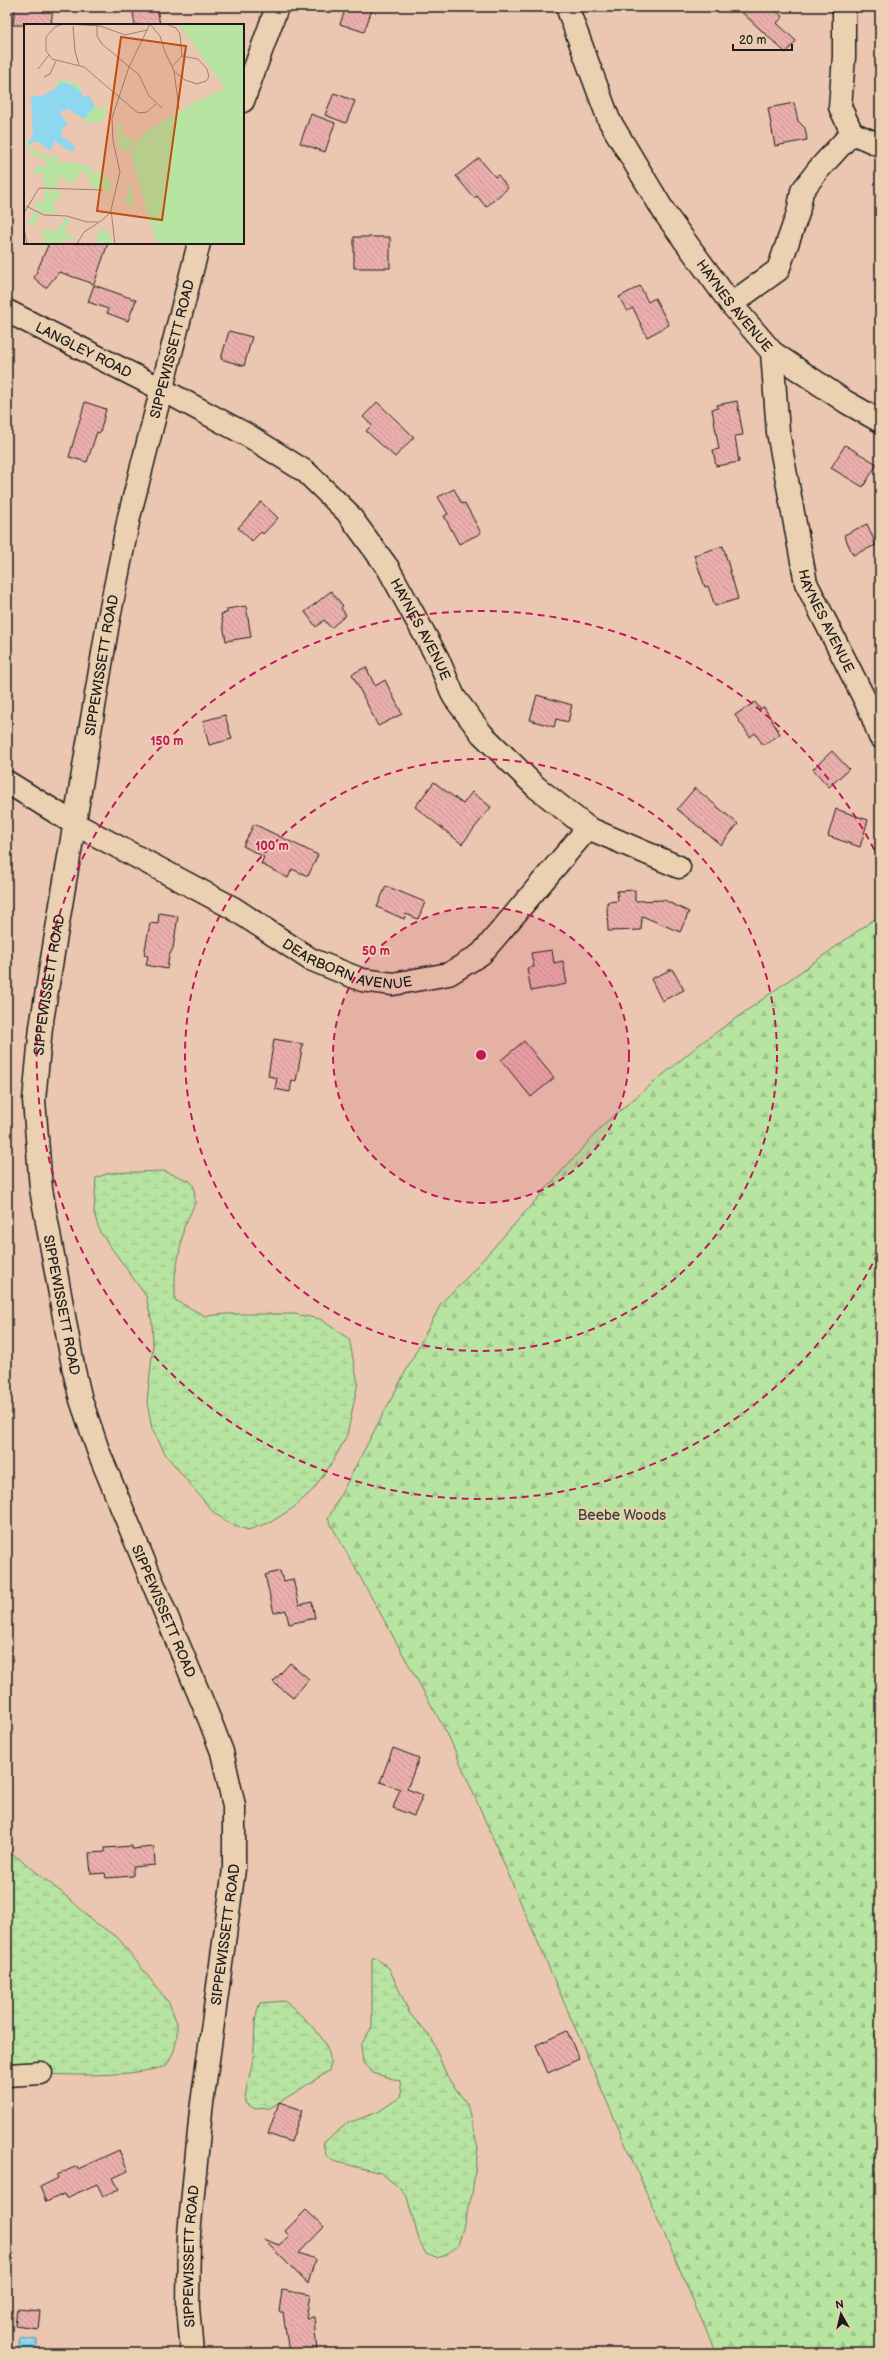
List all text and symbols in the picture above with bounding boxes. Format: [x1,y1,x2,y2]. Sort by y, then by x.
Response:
inset map [24,24,244,244]
scale bar [733,26,792,52]
text: 20 m [739,33,766,48]
street label: HAYNES AVENUE [692,256,776,355]
street label: SIPPEWISSETT ROAD [147,278,198,420]
street label: LANGLEY ROAD [32,319,135,382]
street label: HAYNES AVENUE [795,568,858,675]
street label: HAYNES AVENUE [386,576,454,683]
street label: SIPPEWISSETT ROAD [81,593,122,737]
text: 150 m [151,734,183,749]
text: 100 m [255,839,289,854]
street label: SIPPEWISSETT ROAD [30,913,68,1056]
street label: DEARBORN AVENUE [279,935,414,993]
text: 50 m [362,944,390,959]
centre of rings [474,1048,488,1062]
street label: SIPPEWISSETT ROAD [40,1234,83,1377]
park label: Beebe Woods [578,1507,666,1524]
street label: SIPPEWISSETT ROAD [128,1542,199,1680]
street label: SIPPEWISSETT ROAD [208,1864,243,2006]
street label: SIPPEWISSETT ROAD [180,2184,203,2328]
north arrow [821,2294,861,2334]
text: N [835,2298,845,2312]

